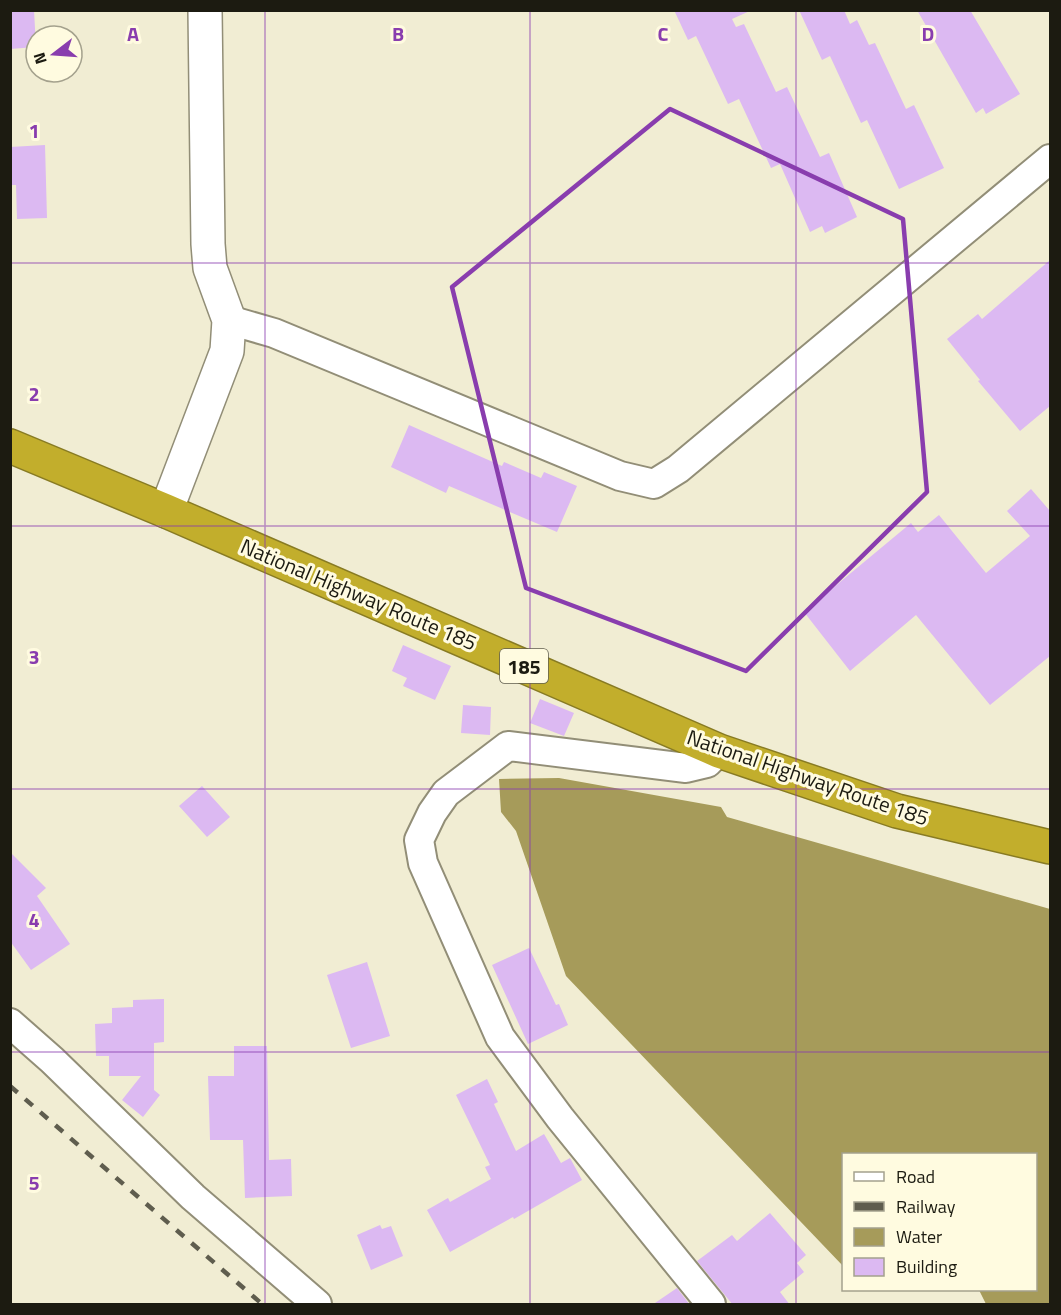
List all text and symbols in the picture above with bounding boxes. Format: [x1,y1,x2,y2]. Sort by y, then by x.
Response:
text: A [127,18,139,49]
text: B [392,18,404,49]
text: C [658,18,669,49]
text: D [922,18,934,49]
north arrow [24,24,84,84]
text: N [27,50,53,67]
text: 1 [28,115,40,146]
text: 2 [28,378,40,409]
street label: National Highway Route 185 [236,530,482,658]
text: 3 [28,641,40,672]
road number: 185 [500,649,548,683]
street label: National Highway Route 185 [683,721,933,833]
text: 4 [28,904,40,935]
legend [842,1153,1037,1291]
text: Road [896,1163,935,1190]
text: 5 [28,1167,40,1198]
text: Railway [896,1193,956,1220]
text: Water [896,1223,942,1250]
text: Building [896,1253,957,1280]

